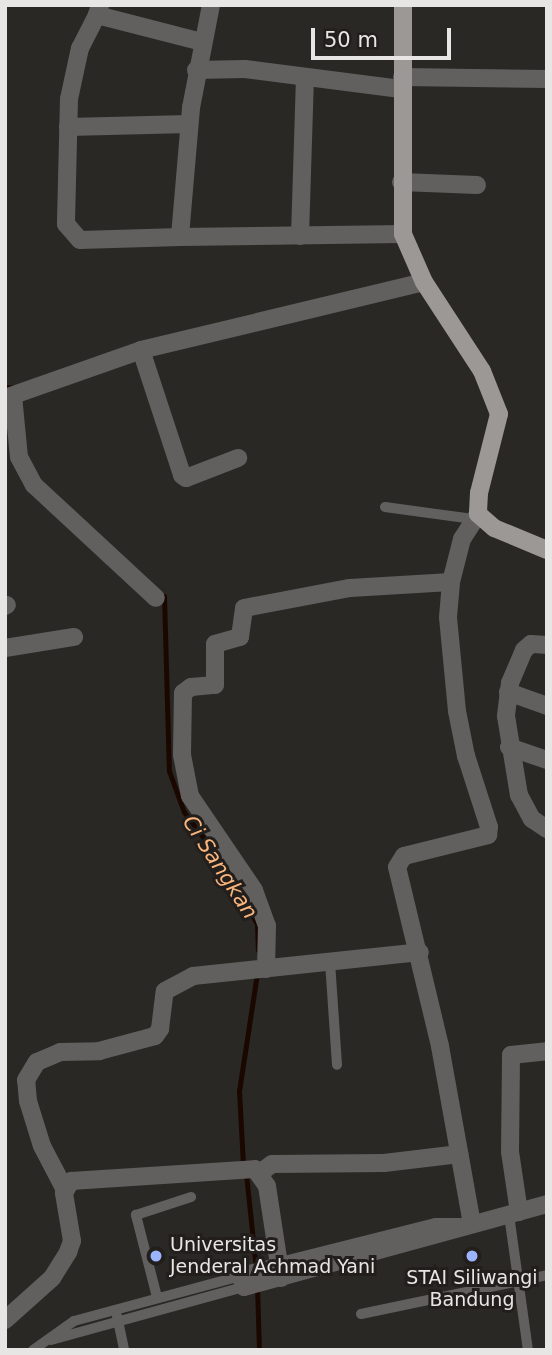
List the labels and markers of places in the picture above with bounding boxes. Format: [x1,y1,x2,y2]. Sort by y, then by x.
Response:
place label: Universitas Jenderal Achmad Yani [170,1234,375,1278]
marker: Universitas Jenderal Achmad Yani [148,1248,164,1264]
marker: STAI Siliwangi Bandung [464,1248,480,1264]
place label: STAI Siliwangi Bandung [406,1267,538,1311]

